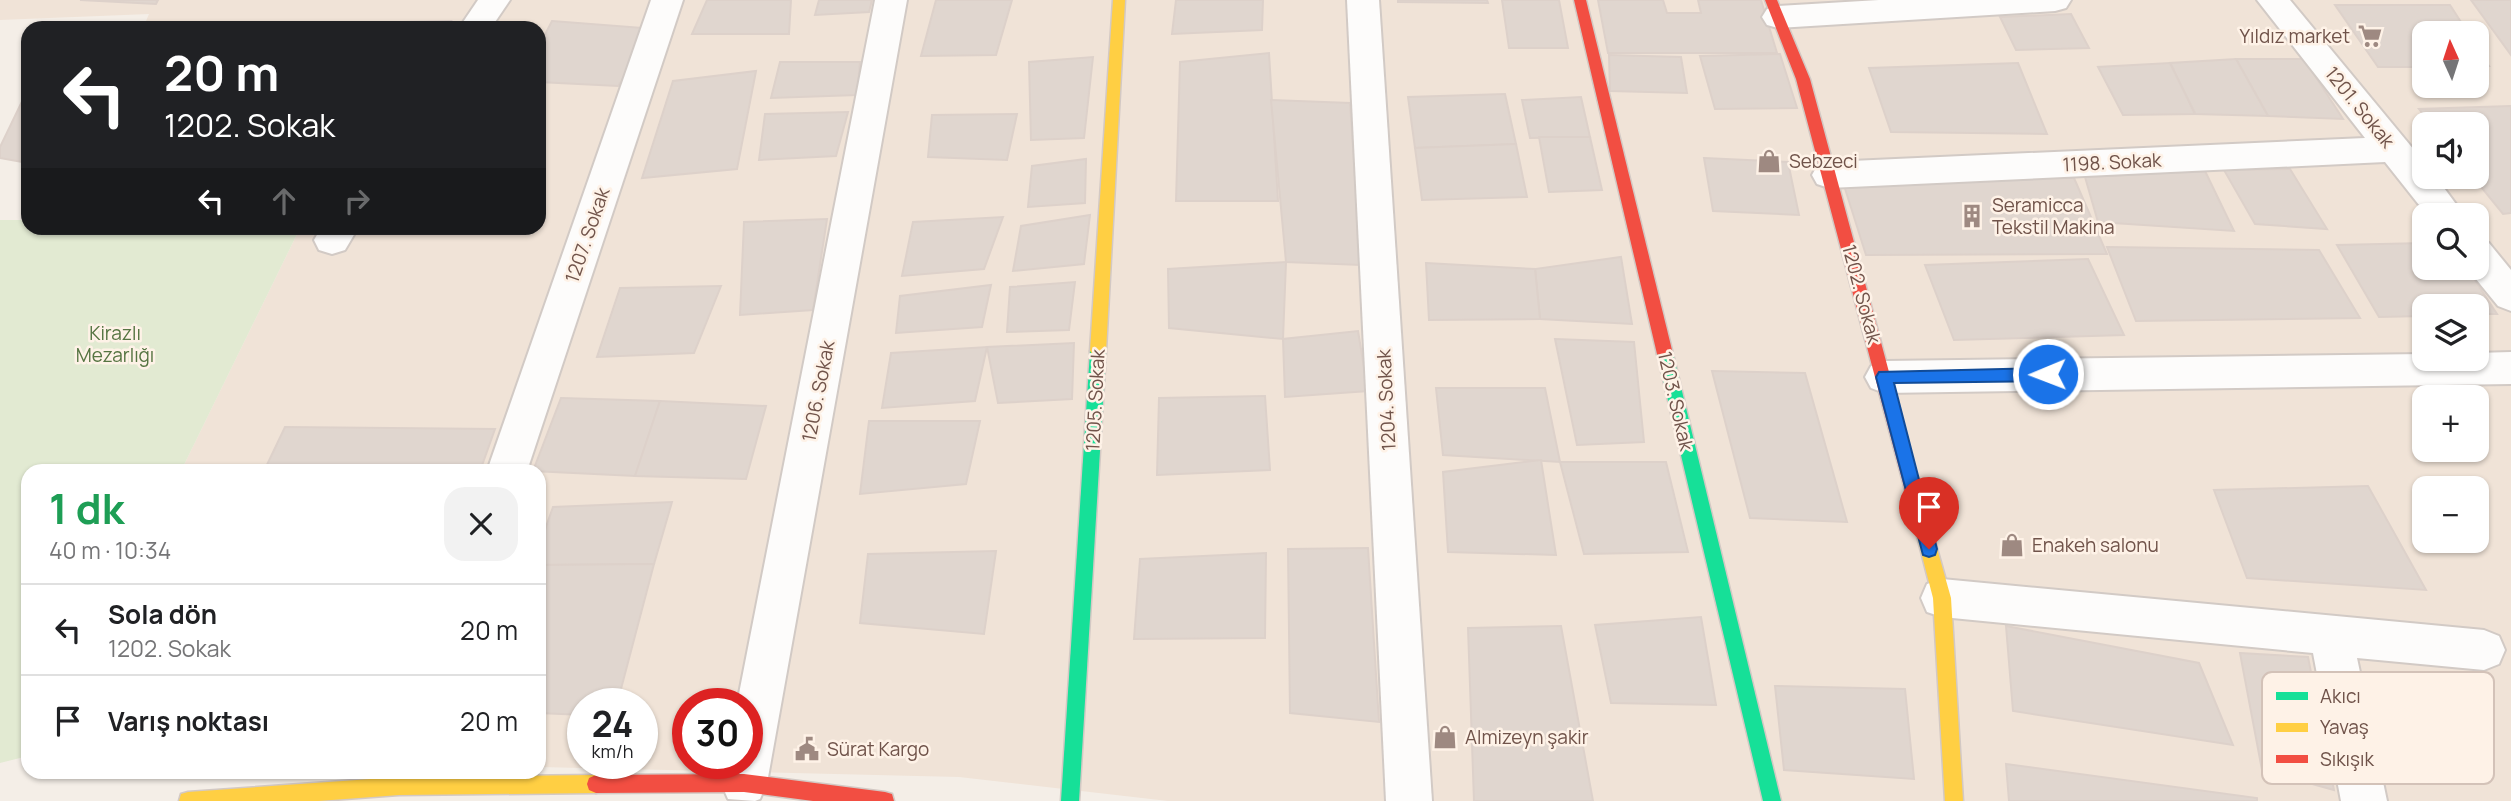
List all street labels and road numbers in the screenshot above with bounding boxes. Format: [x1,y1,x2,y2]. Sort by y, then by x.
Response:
street label: 1201. Sokak [2319,61,2401,153]
street label: 1198. Sokak [2062,146,2162,178]
street label: 1207. Sokak [559,183,616,286]
street label: 1202. Sokak [1836,242,1888,347]
street label: 1206. Sokak [795,338,841,444]
street label: 1205. Sokak [1079,348,1111,452]
street label: 1204. Sokak [1370,348,1402,451]
street label: 1203. Sokak [1652,349,1700,454]

